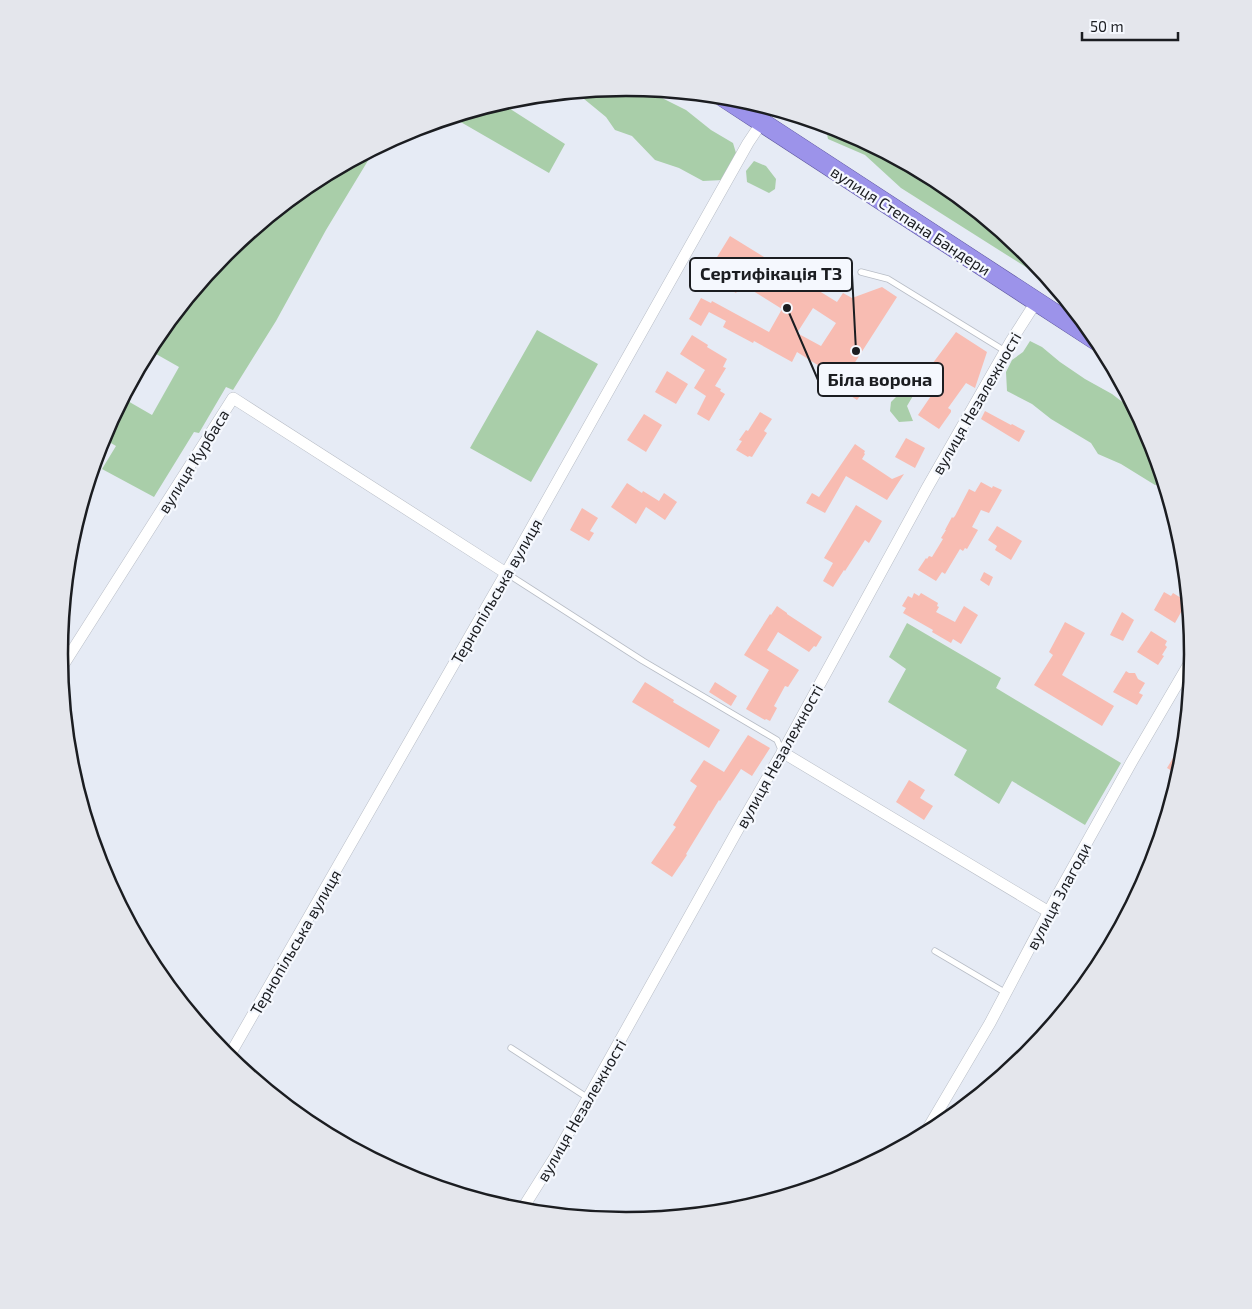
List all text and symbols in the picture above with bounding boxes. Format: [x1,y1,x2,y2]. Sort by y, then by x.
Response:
scale bar [1082,10,1178,42]
text: 50 m [1090,17,1124,35]
street label: вулиця Степана Бандери [827,161,994,280]
callout: Сертифікація ТЗ [690,258,852,291]
text: Сертифікація ТЗ [700,262,842,284]
street label: вулиця Незалежності [927,328,1025,478]
callout: Біла ворона [818,363,943,396]
text: Біла ворона [828,368,932,390]
street label: вулиця Курбаса [153,406,233,517]
street label: Тернопільська вулиця [447,515,546,668]
street label: вулиця Незалежності [732,681,827,832]
street label: вулиця Злагоди [1022,839,1095,953]
street label: Тернопільська вулиця [246,866,345,1019]
street label: вулиця Незалежності [532,1035,630,1185]

